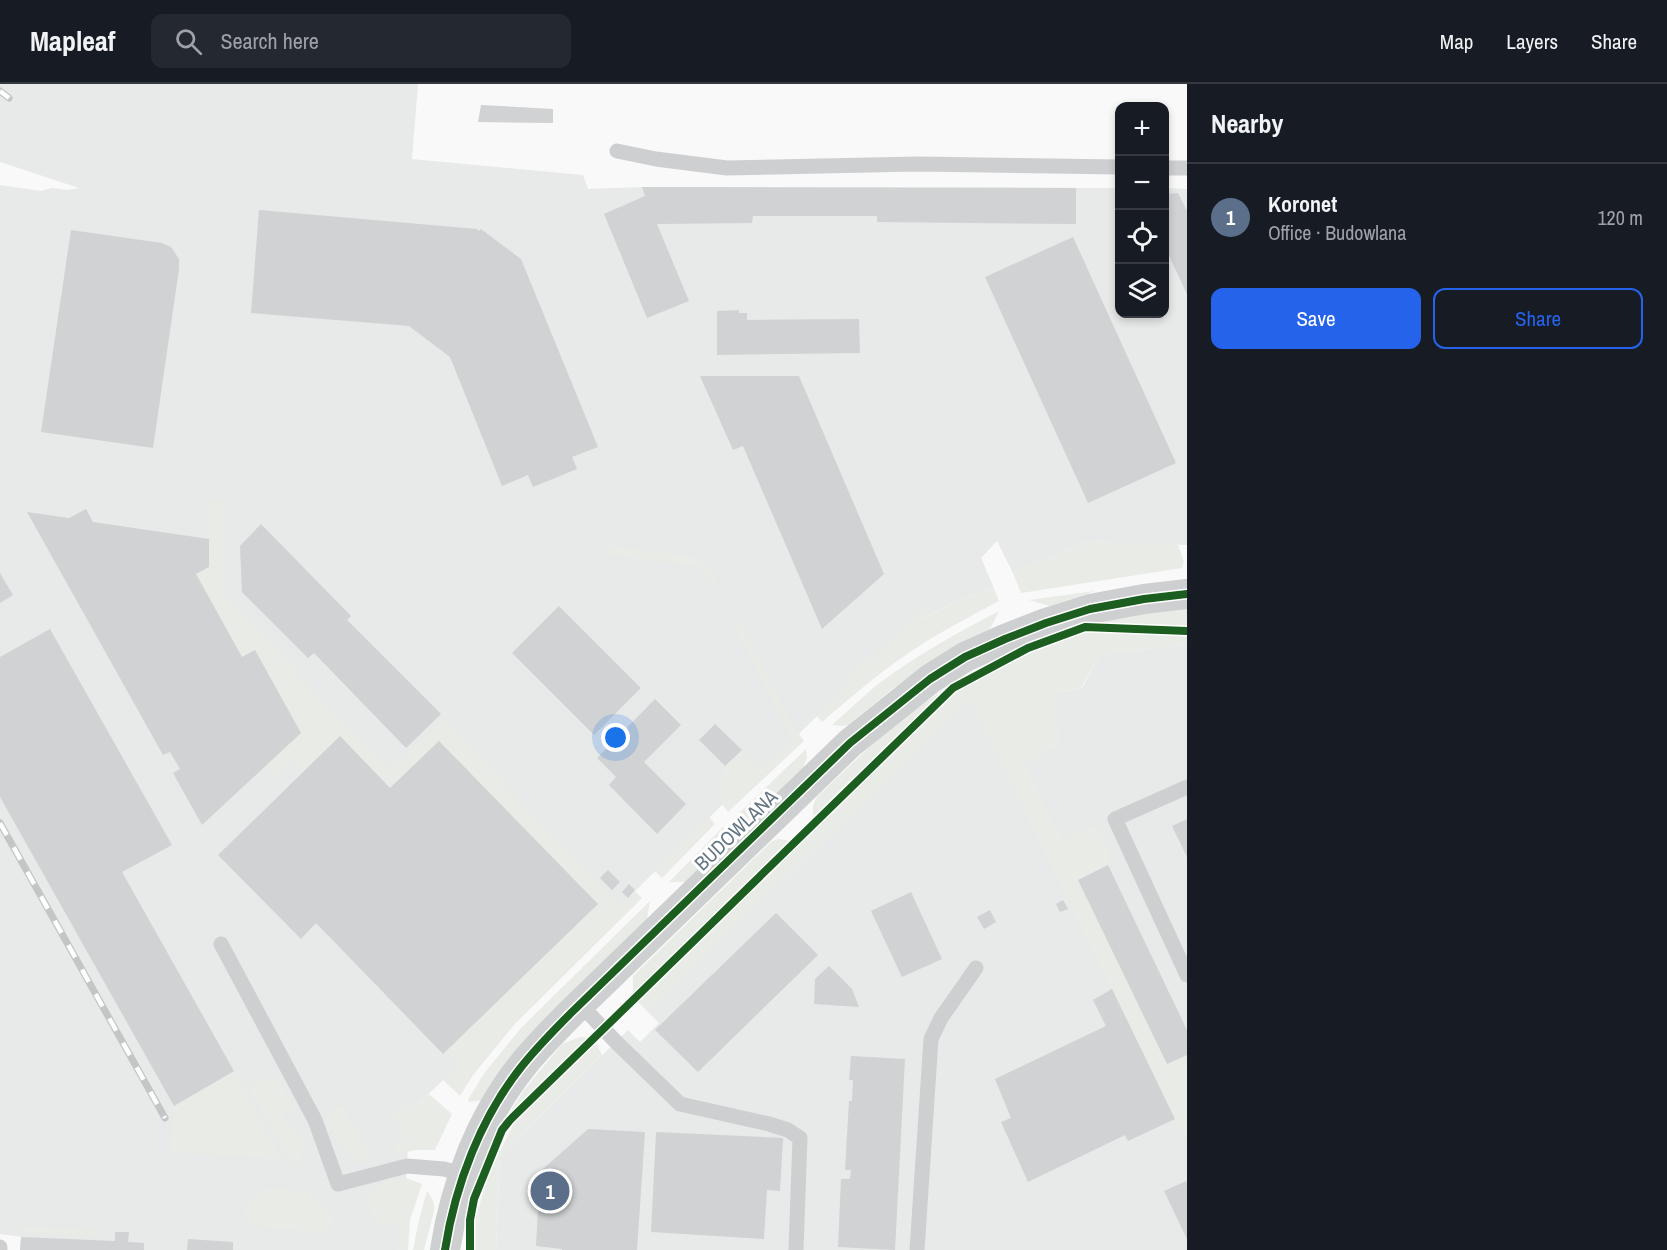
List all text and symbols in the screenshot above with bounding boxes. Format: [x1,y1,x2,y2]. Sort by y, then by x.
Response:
search box [151,14,571,68]
text: Mapleaf [30,22,115,60]
icon: search [172,25,205,58]
text: Search here [220,26,319,56]
text: Map [1440,27,1473,56]
text: Layers [1506,27,1558,56]
text: Share [1591,27,1637,56]
map controls [1115,102,1169,318]
button: + [1115,102,1169,156]
text: Nearby [1211,106,1283,141]
button: − [1115,156,1169,210]
text: Koronet [1268,189,1337,219]
text: 1 [1226,204,1235,231]
text: 120 m [1597,204,1643,231]
button: locate [1115,210,1169,264]
text: Office · Budowlana [1268,219,1406,246]
button: layers [1115,264,1169,318]
button: Save [1211,288,1421,349]
button: Share [1433,288,1643,349]
your location [601,723,630,752]
street label: BUDOWLANA [688,783,783,876]
pin: 1 [530,1168,570,1214]

